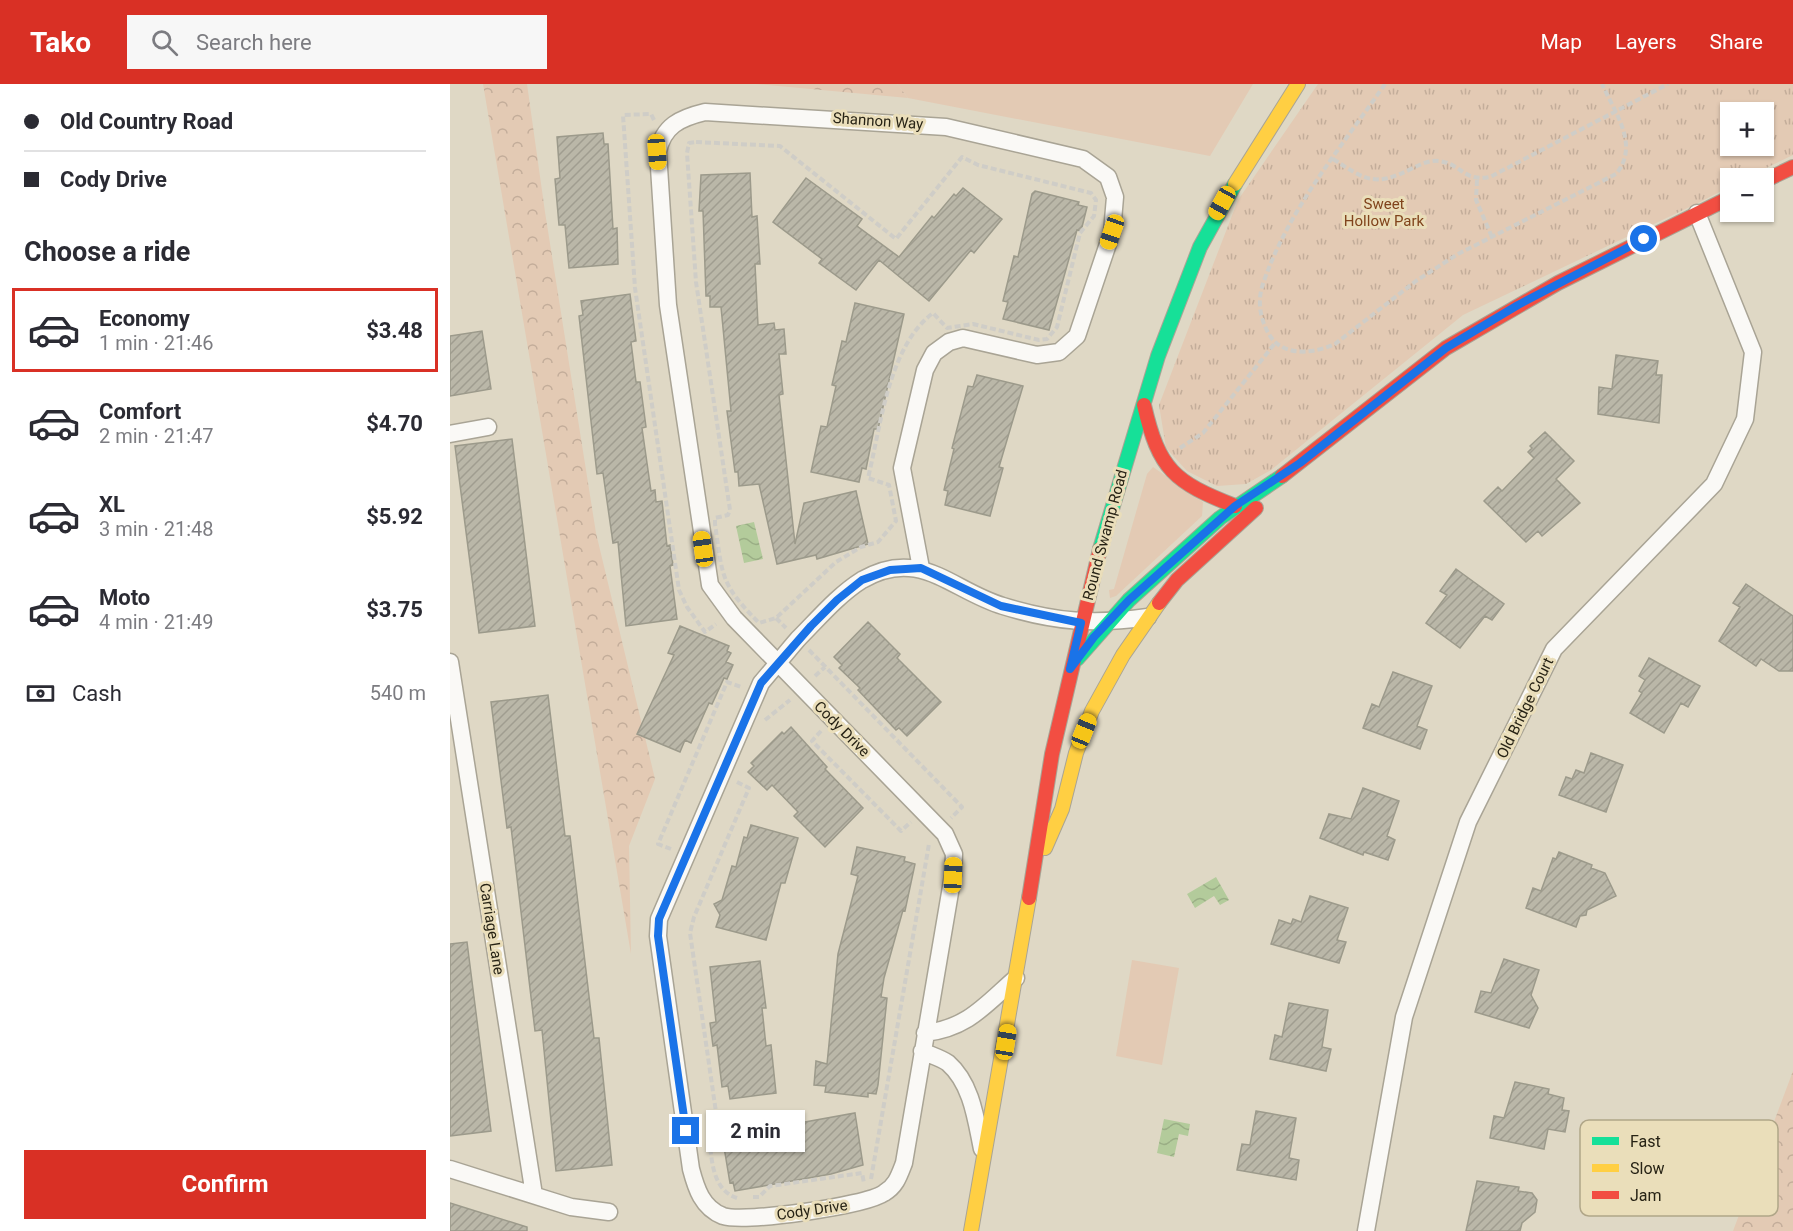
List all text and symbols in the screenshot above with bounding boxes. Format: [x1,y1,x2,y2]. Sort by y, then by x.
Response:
search box [127,15,547,69]
text: Tako [30,26,91,59]
icon: search [148,26,181,59]
text: Search here [196,30,312,55]
text: Map [1540,30,1582,54]
text: Layers [1615,30,1676,54]
text: Share [1709,30,1763,54]
map controls [1720,102,1774,222]
button: + [1720,102,1774,156]
text: Old Country Road [60,109,233,134]
street label: Shannon Way [832,109,924,133]
car [647,133,667,171]
text: Cody Drive [60,167,167,192]
button: − [1720,168,1774,222]
car [1205,183,1239,223]
park label: Sweet Hollow Park [1344,195,1425,230]
car [1098,212,1126,252]
route start [1630,225,1657,252]
text: Choose a ride [24,236,190,268]
icon: car [27,303,81,357]
text: Economy [99,306,190,331]
text: $3.48 [366,318,423,343]
text: 1 min · 21:46 [99,331,214,355]
icon: car [27,396,81,450]
text: Comfort [99,399,181,424]
text: $4.70 [366,411,423,436]
text: 2 min · 21:47 [99,424,214,448]
street label: Round Swamp Road [1079,468,1131,602]
icon: car [27,489,81,543]
text: XL [99,492,125,517]
text: $5.92 [366,504,423,529]
text: 3 min · 21:48 [99,517,214,541]
car [692,530,714,568]
icon: car [27,582,81,636]
text: Moto [99,585,150,610]
text: $3.75 [366,597,423,622]
text: 4 min · 21:49 [99,610,214,634]
street label: Old Bridge Court [1493,655,1557,761]
icon: cash [24,677,57,710]
text: Cash [72,681,122,706]
text: 540 m [370,681,426,705]
street label: Cody Drive [810,697,874,761]
car [1069,711,1099,751]
car [943,857,963,893]
street label: Carriage Lane [476,882,508,976]
car [994,1023,1018,1061]
callout: 2 min [707,1110,806,1152]
route end [672,1117,699,1144]
text: 2 min [730,1119,781,1143]
legend [1580,1120,1778,1216]
text: Fast [1630,1132,1661,1151]
button: Confirm [24,1150,426,1219]
text: Slow [1630,1159,1665,1178]
text: Jam [1630,1186,1662,1205]
street label: Cody Drive [775,1196,849,1224]

